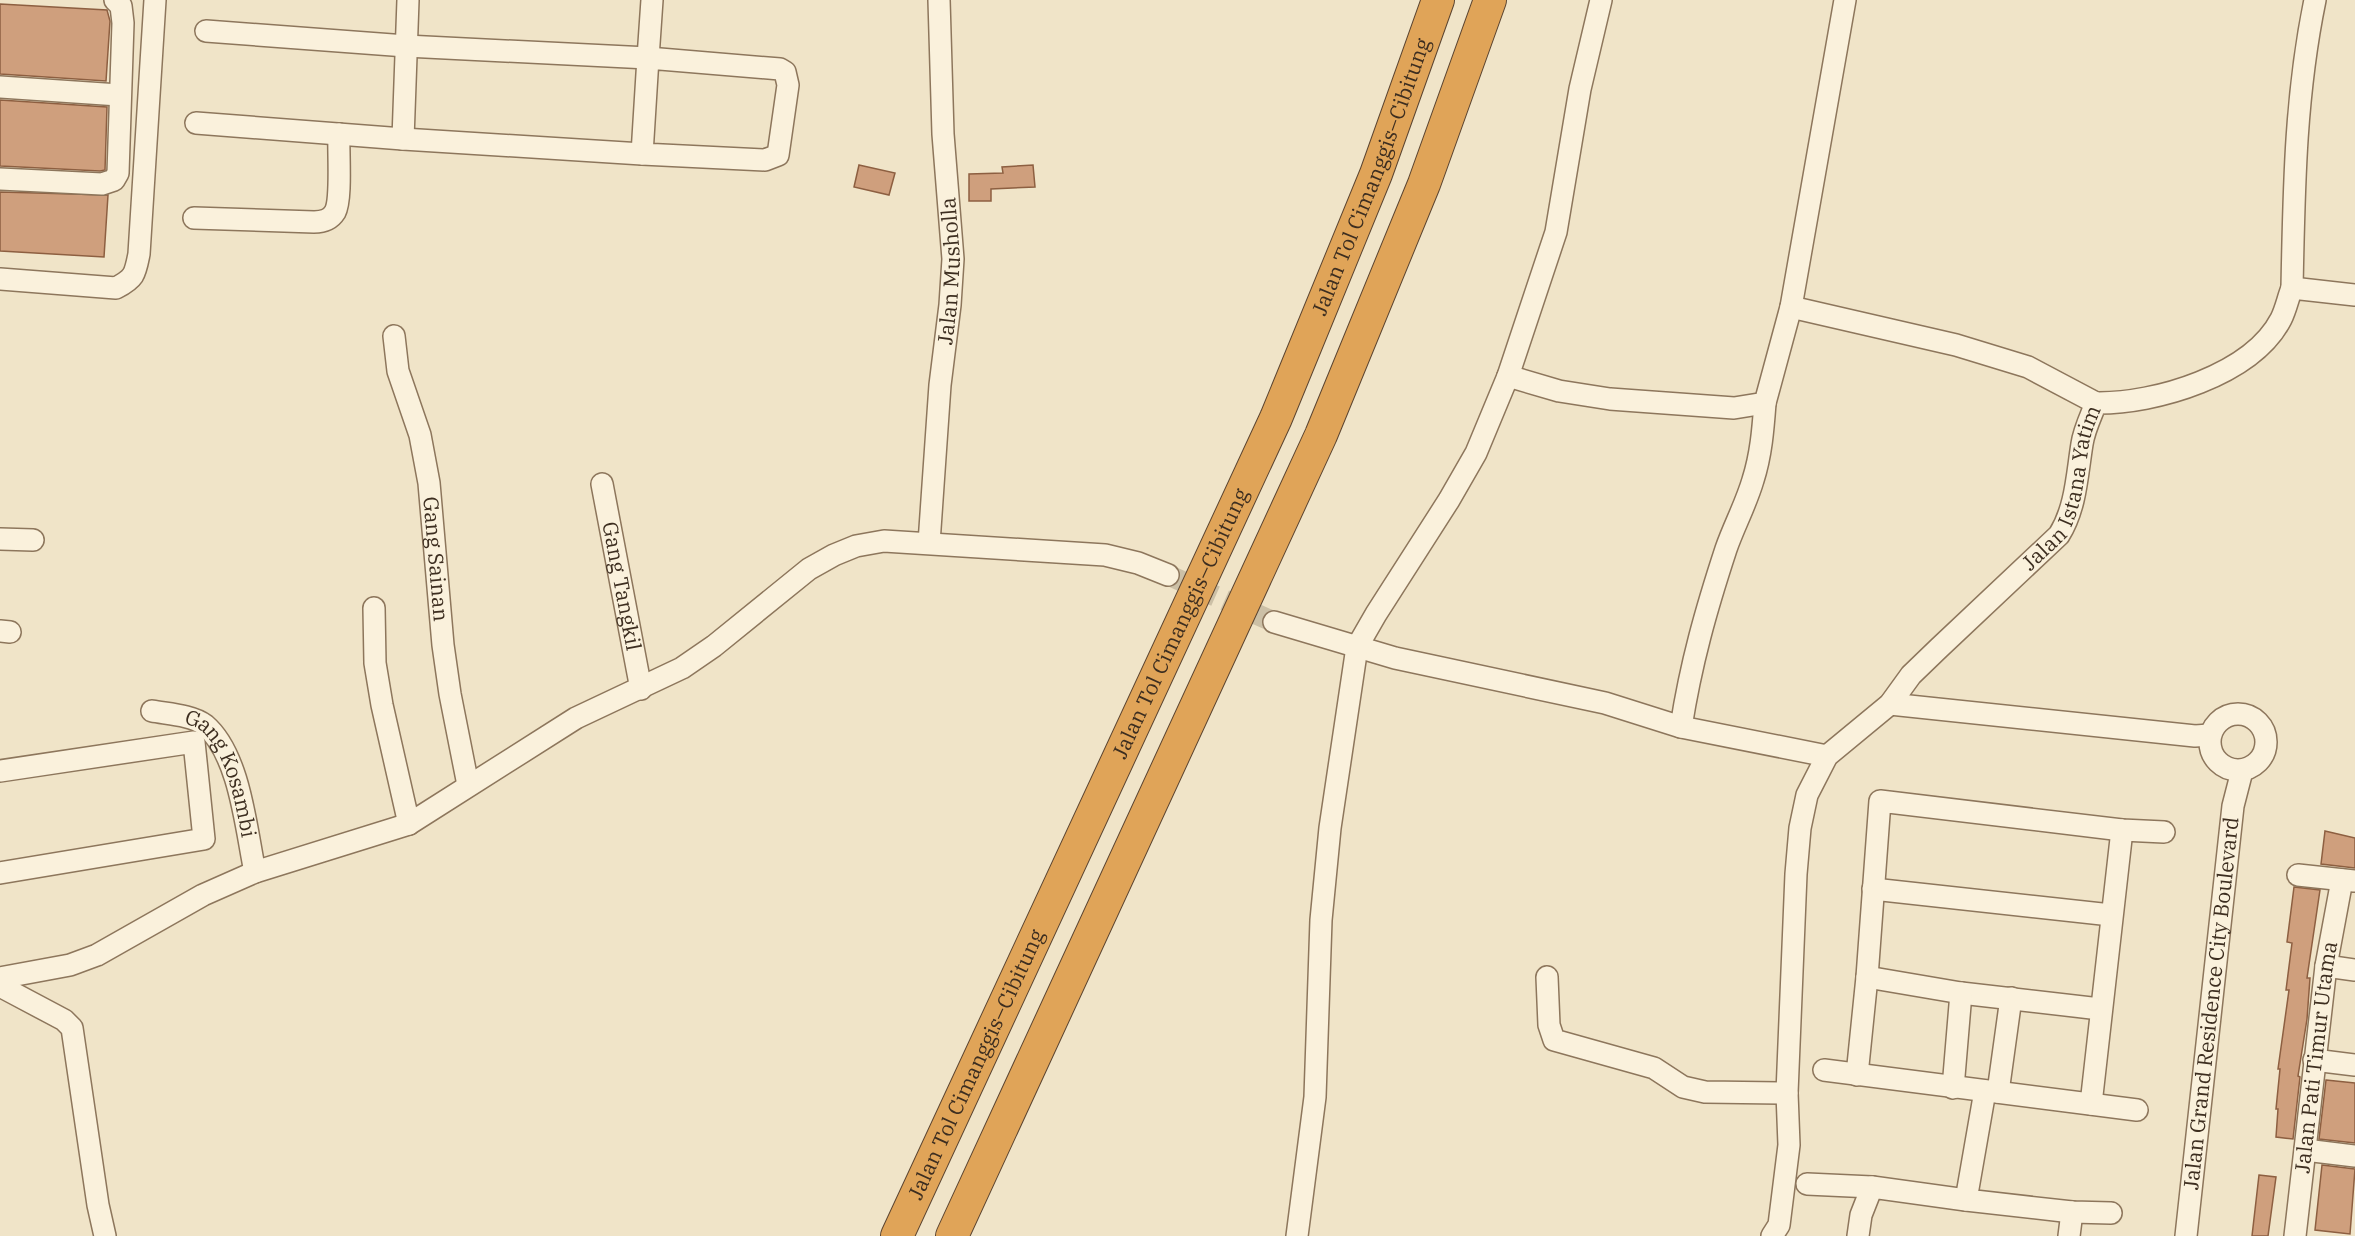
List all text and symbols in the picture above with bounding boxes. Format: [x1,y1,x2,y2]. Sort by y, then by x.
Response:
street label: Jalan Tol Cimanggis–Cibitung [1305,33,1437,319]
street label: Jalan Musholla [930,196,966,346]
street label: Jalan Istana Yatim [2015,401,2107,576]
street label: Jalan Tol Cimanggis–Cibitung [1105,483,1255,763]
street label: Gang Sainan [417,495,456,623]
street label: Gang Tangkil [596,519,648,653]
street label: Gang Kosambi [182,702,263,839]
street label: Jalan Grand Residence City Boulevard [2176,815,2245,1191]
street label: Jalan Tol Cimanggis–Cibitung [901,924,1051,1204]
street label: Jalan Pati Timur Utama [2287,939,2343,1175]

